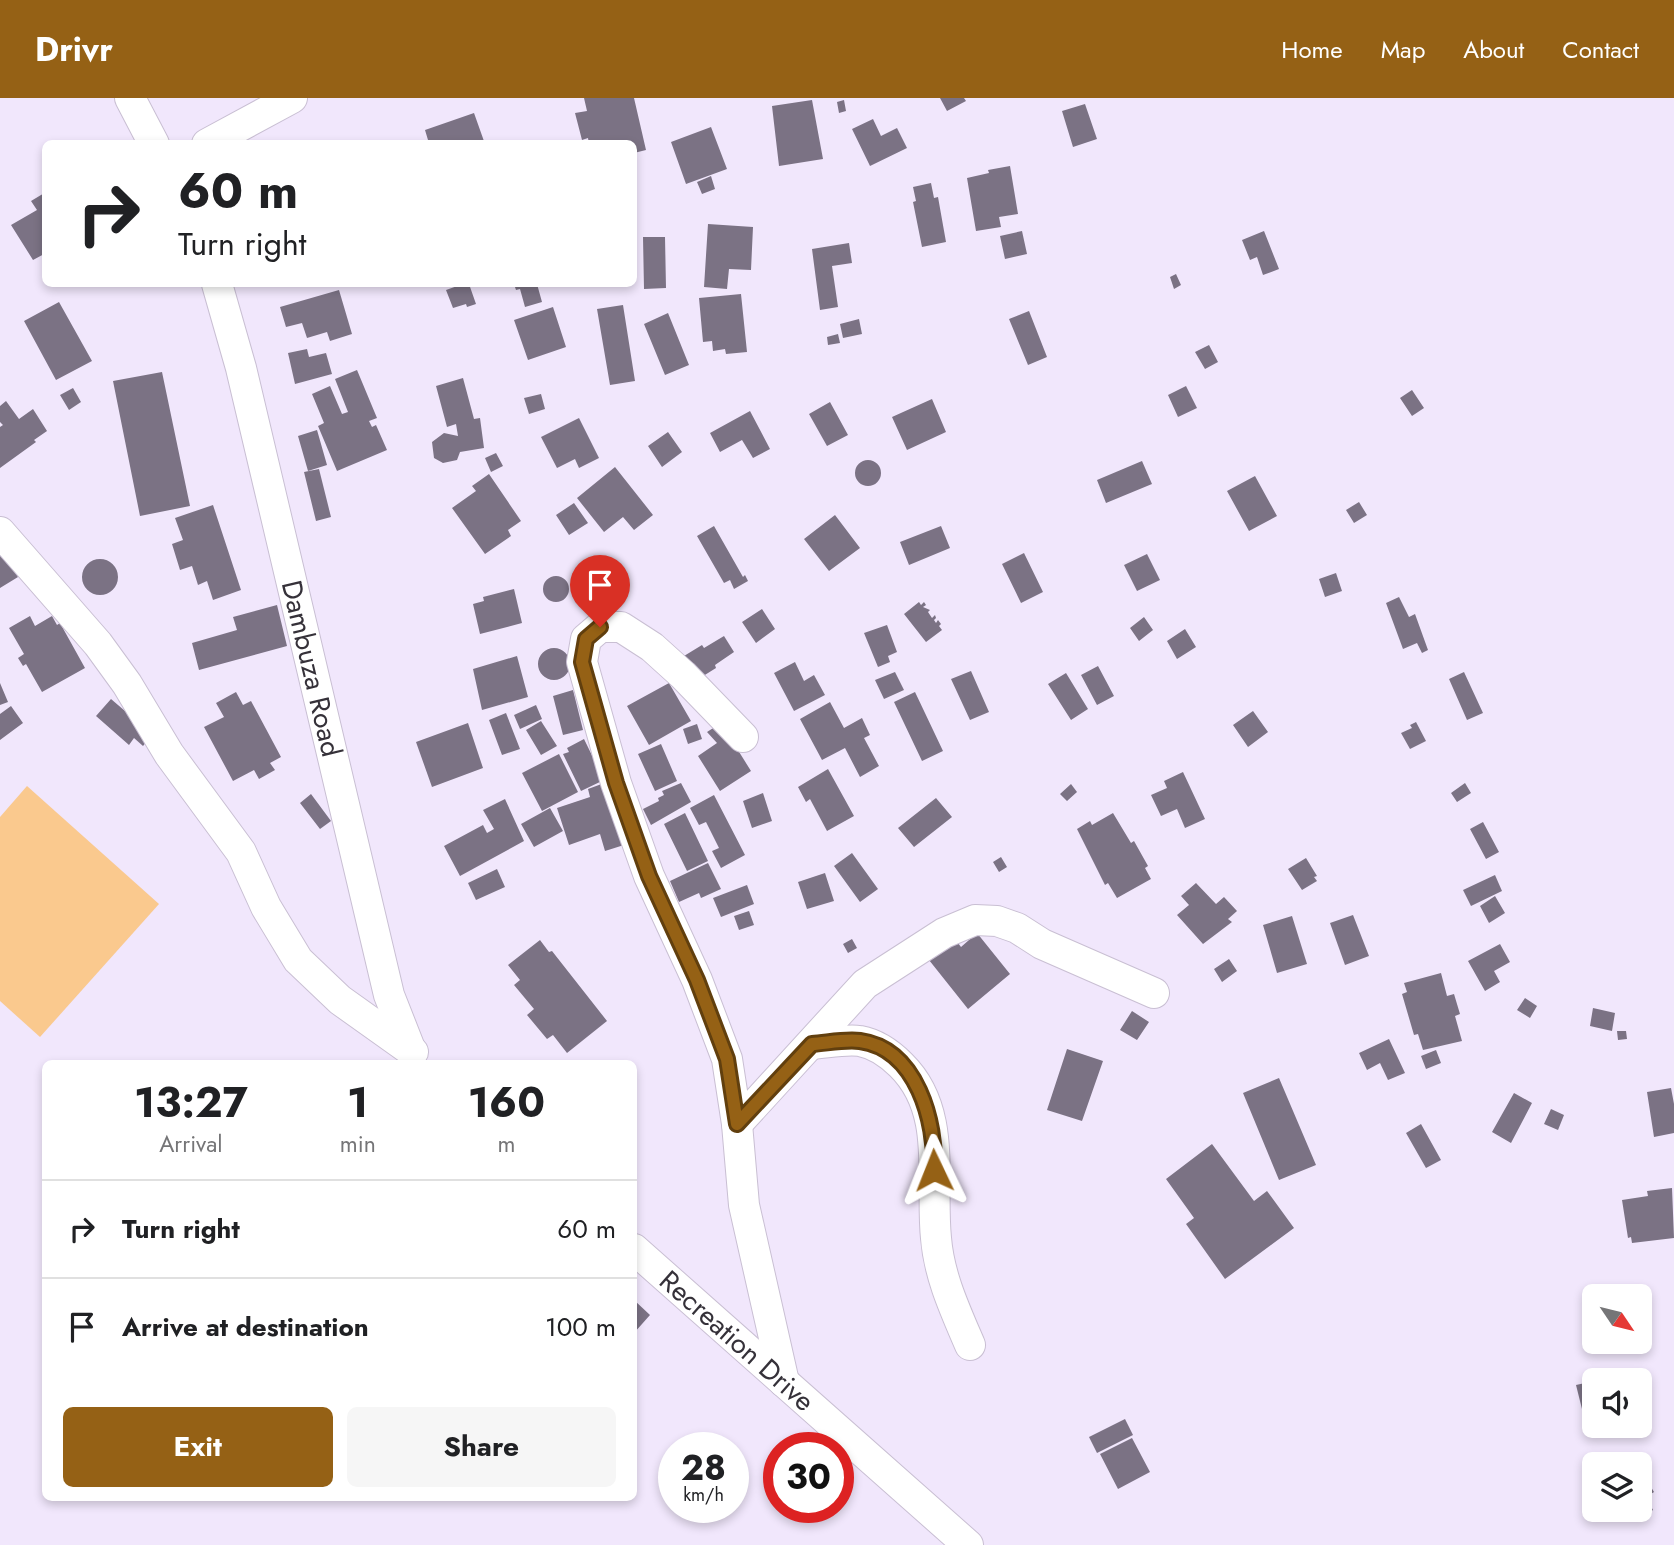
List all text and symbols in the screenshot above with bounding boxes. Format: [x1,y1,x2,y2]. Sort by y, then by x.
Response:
text: Drivr [35,26,113,73]
text: Home [1281,32,1343,67]
text: Map [1381,32,1425,67]
text: About [1463,32,1524,67]
text: Contact [1562,32,1639,67]
text: 60 m [178,156,298,226]
icon: right [63,168,154,259]
text: Turn right [178,221,307,267]
pin [570,555,630,627]
icon: arrive [581,566,619,604]
street label: Dambuza Road [271,576,353,761]
text: 13:27 [134,1072,248,1133]
text: 1 [347,1072,368,1133]
text: 160 [468,1072,545,1133]
text: Arrival [159,1127,223,1161]
text: min [340,1127,376,1161]
text: m [497,1127,515,1161]
position arrow [897,1133,971,1207]
icon: right [63,1210,101,1248]
text: Turn right [122,1210,240,1248]
text: 60 m [557,1210,616,1248]
street label: Recreation Drive [651,1260,824,1421]
north arrow [1582,1284,1652,1354]
map controls [1582,1284,1652,1522]
icon: arrive [63,1308,101,1346]
text: Arrive at destination [122,1308,369,1346]
text: 100 m [545,1308,616,1346]
button: sound [1582,1368,1652,1438]
button: Exit [63,1407,333,1487]
button: Share [347,1407,616,1487]
speed limit sign: 30 [763,1432,854,1523]
text: 28 [681,1443,726,1493]
button: layers [1582,1452,1652,1522]
text: km/h [683,1482,724,1508]

